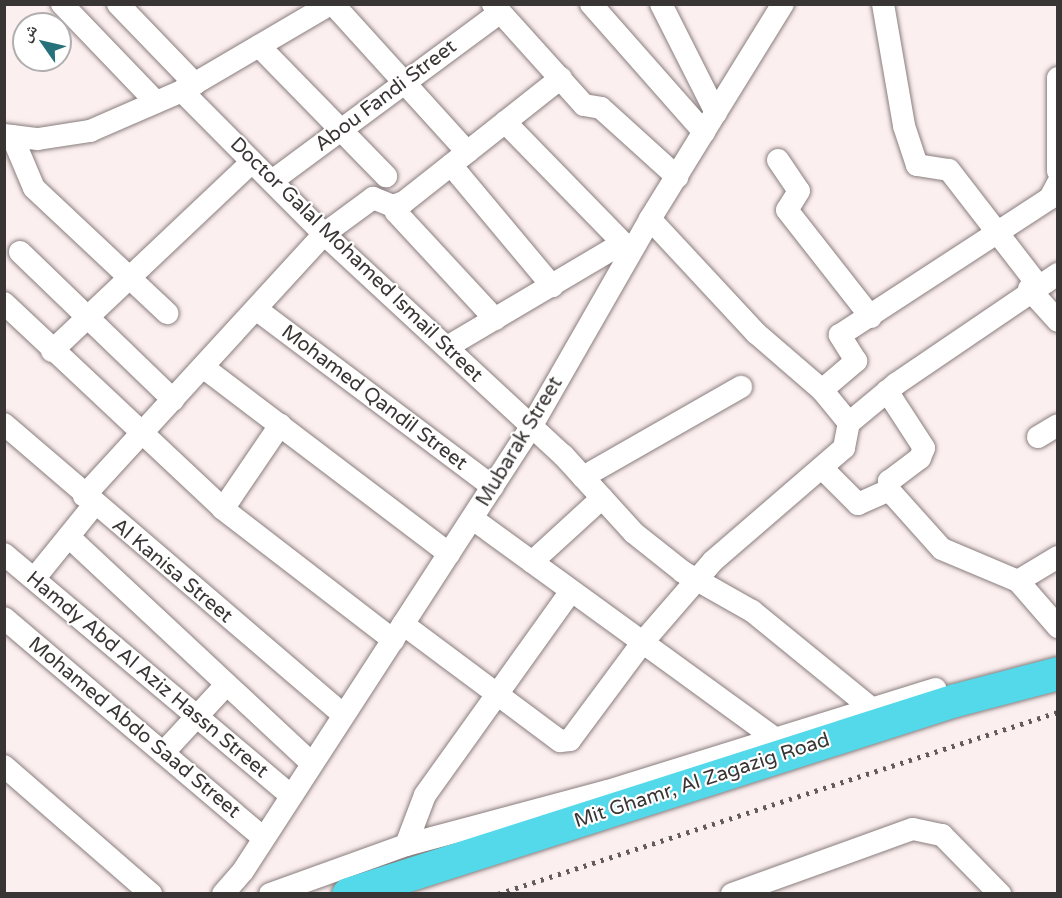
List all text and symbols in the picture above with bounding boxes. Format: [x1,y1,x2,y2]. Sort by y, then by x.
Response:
north arrow [12,12,72,72]
text: ش [16,20,42,46]
street label: Abou Fandi Street [311,35,461,157]
street label: Doctor Galal Mohamed Ismail Street [225,133,487,387]
street label: Mohamed Qandil Street [276,320,472,476]
street label: Mubarak Street [472,373,568,511]
street label: Al Kanisa Street [107,514,237,628]
street label: Hamdy Abd Al Aziz Hassn Street [21,567,273,783]
street label: Mohamed Abdo Saad Street [23,632,245,824]
street label: Mit Ghamr, Al Zagazig Road [571,728,833,834]

